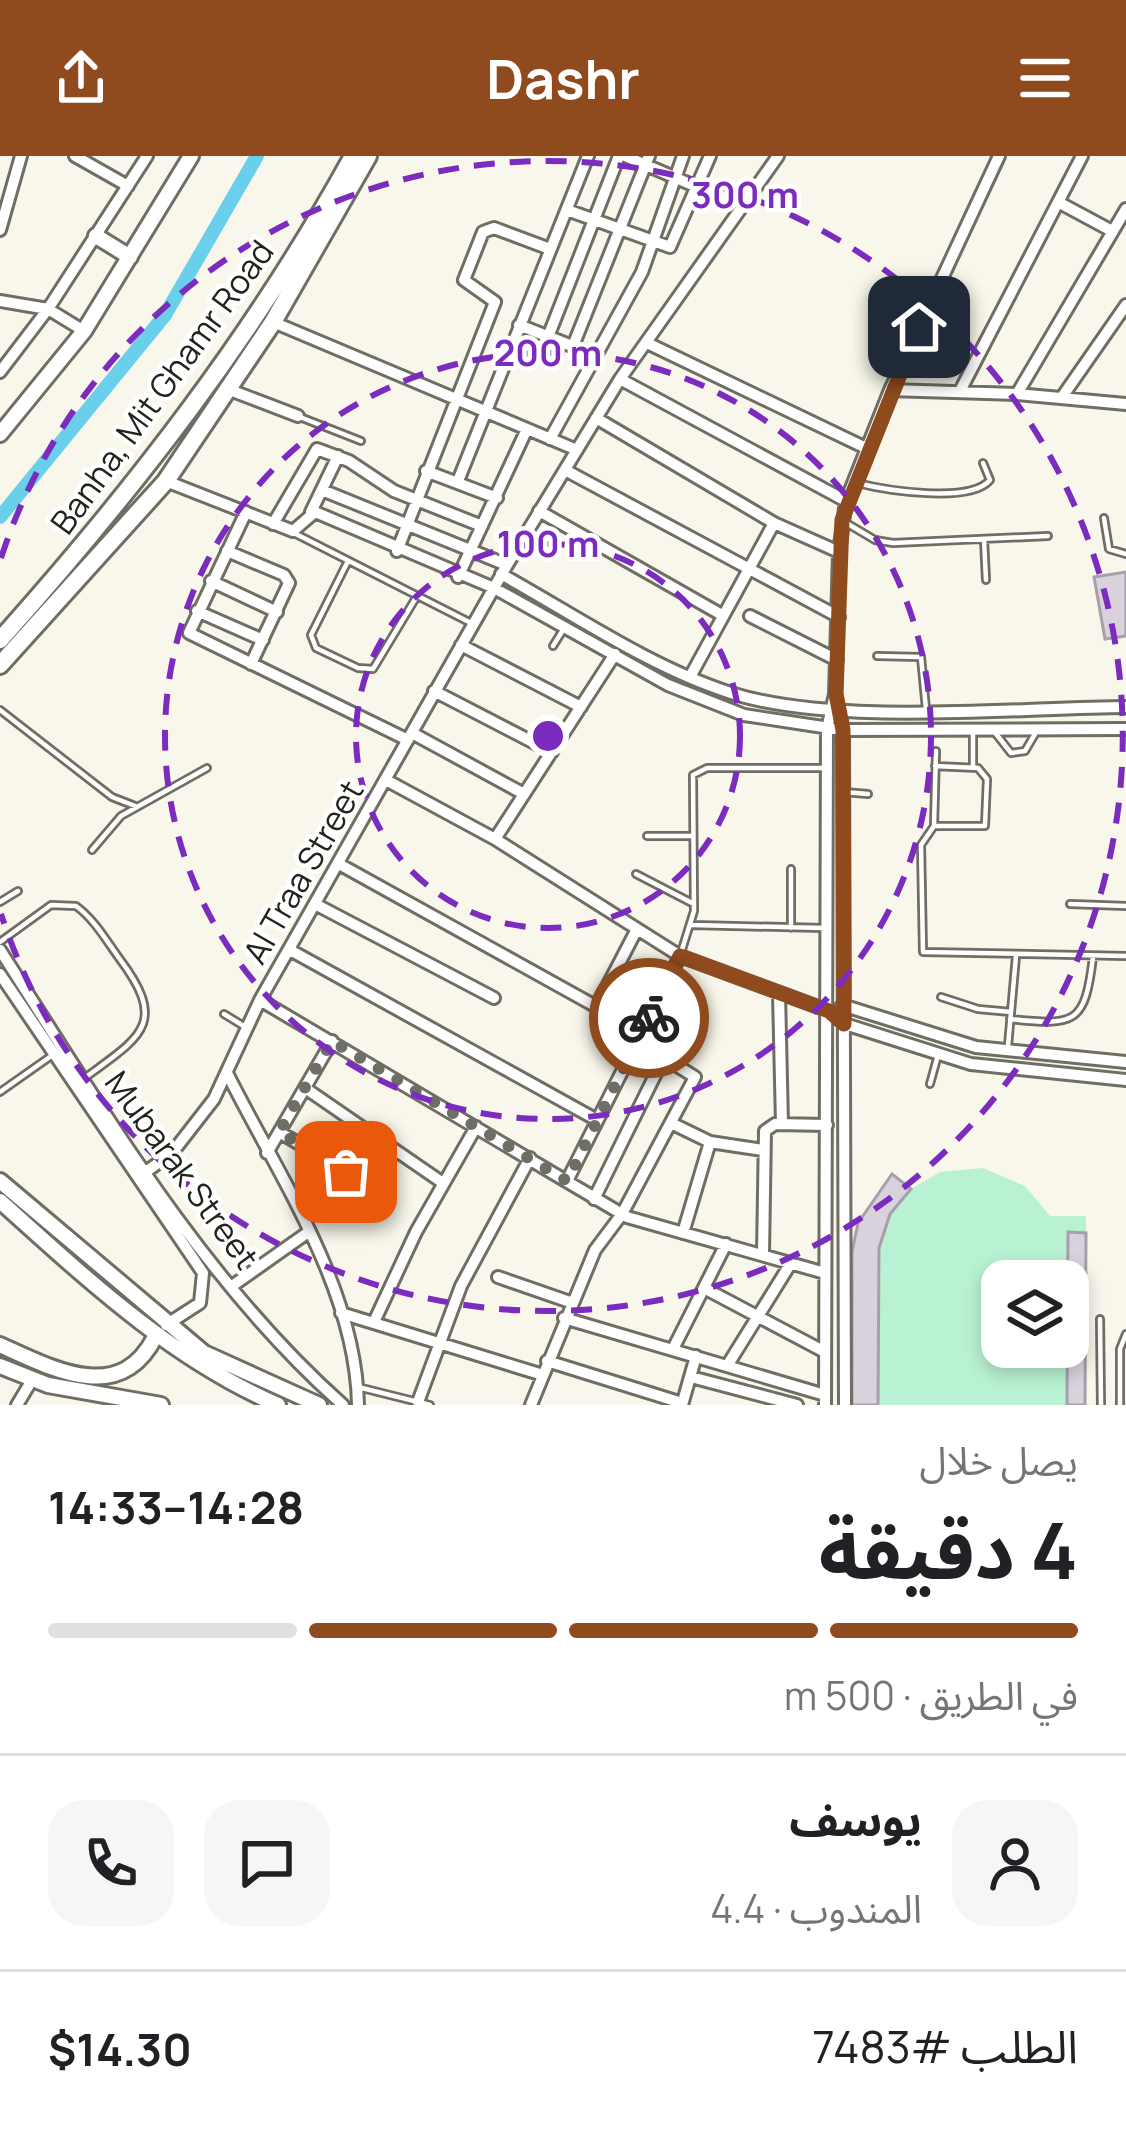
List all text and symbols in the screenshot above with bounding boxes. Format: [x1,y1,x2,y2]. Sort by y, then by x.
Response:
text: Dashr [486,41,640,115]
icon: share [48,45,114,111]
icon: menu [1012,45,1078,111]
text: 300 m [691,170,799,219]
street label: Banha, Mit Ghamr Road [40,231,283,543]
pin [868,276,970,378]
icon: home [886,294,952,360]
text: 200 m [494,328,602,377]
text: 100 m [497,519,599,568]
centre of rings [527,715,569,757]
street label: Al Traa Street [232,772,373,972]
courier [589,958,709,1078]
icon: bike [616,985,682,1051]
street label: Mubarak Street [95,1062,270,1278]
pin [295,1121,397,1223]
icon: bag [313,1139,379,1205]
map controls [981,1260,1089,1368]
button: layers [981,1260,1089,1368]
text: يصل خلال [920,1433,1078,1487]
text: 14:28–14:33 [48,1476,304,1538]
text: 4 دقيقة [819,1496,1078,1602]
text: في الطريق · 500 m [784,1668,1078,1722]
text: يوسف [789,1788,922,1850]
button: phone [48,1800,174,1926]
button: chat [204,1800,330,1926]
button: person [952,1800,1078,1926]
text: المندوب · 4.4 [710,1881,922,1935]
text: الطلب #7483 [812,2015,1078,2077]
text: $14.30 [48,2018,192,2080]

